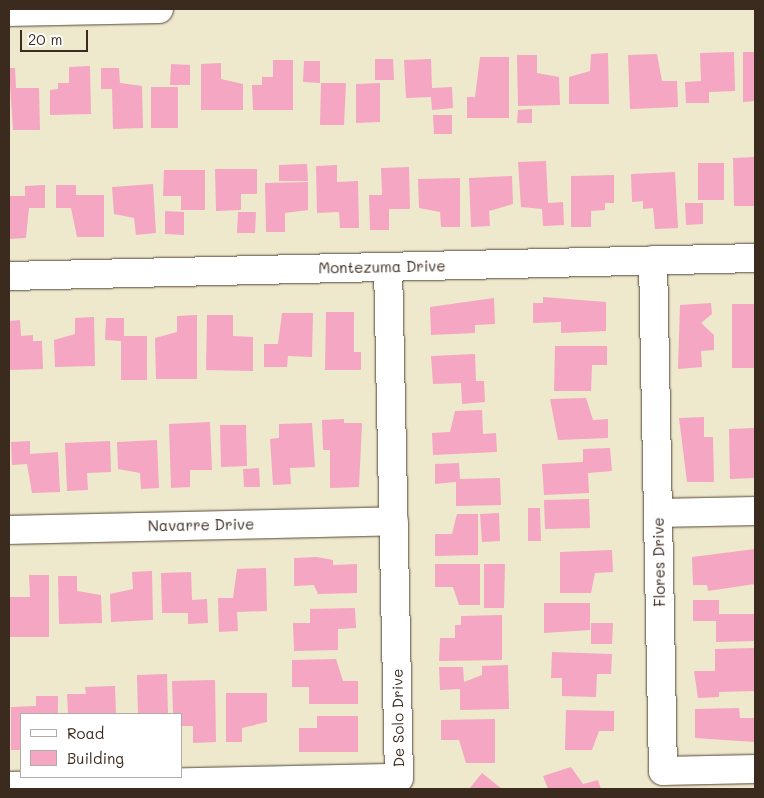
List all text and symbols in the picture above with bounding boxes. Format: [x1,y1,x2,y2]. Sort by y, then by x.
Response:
scale bar [22,20,90,52]
text: 20 m [28,29,62,49]
street label: Montezuma Drive [318,257,446,277]
street label: Navarre Drive [148,515,254,535]
street label: Flores Drive [649,517,669,607]
street label: De Solo Drive [388,668,408,768]
legend [20,713,182,778]
text: Road [67,723,104,743]
text: Building [67,748,124,768]

